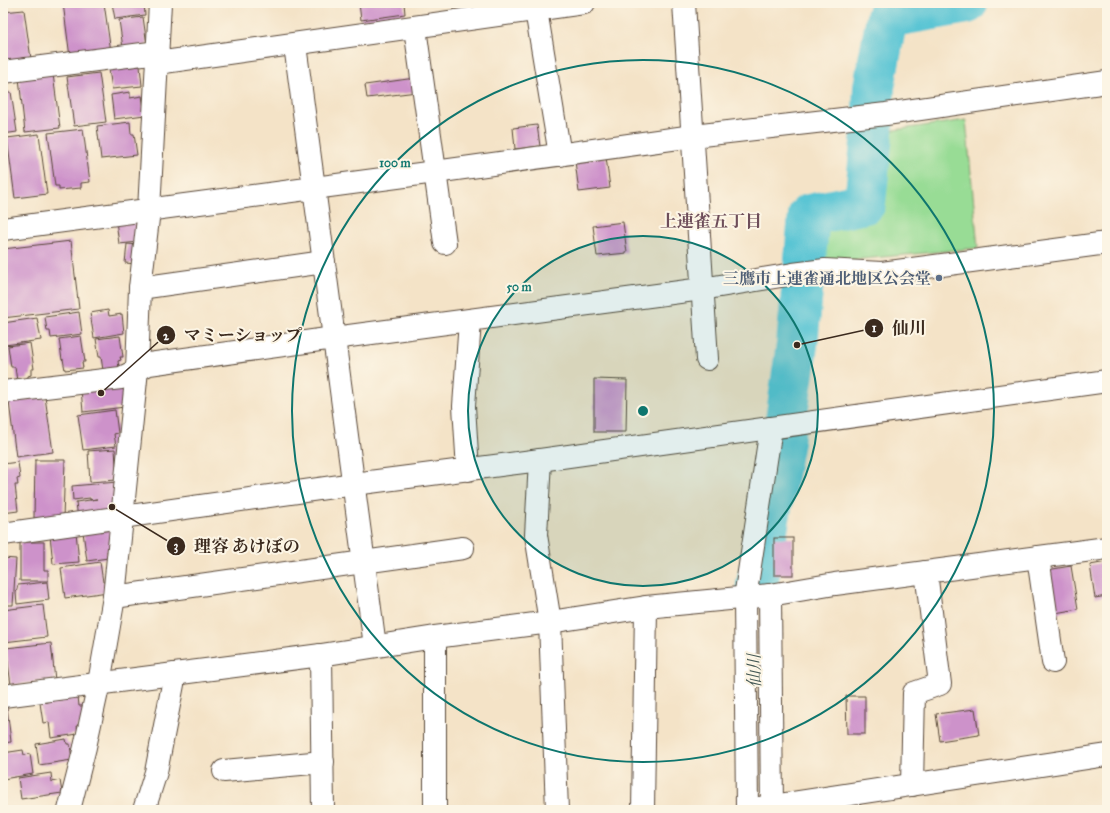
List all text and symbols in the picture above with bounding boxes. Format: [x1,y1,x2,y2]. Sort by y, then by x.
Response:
text: 100 m [379,156,412,170]
district label: 上連雀五丁目 [660,211,762,232]
place label: 三鷹市上連雀通北地区公会堂 [723,269,931,288]
marker: 三鷹市上連雀通北地区公会堂 [934,273,944,283]
text: 50 m [506,280,533,294]
callout: 仙川 [864,314,934,343]
text: 仙川 [892,318,926,339]
callout: マミーショップ [156,321,311,350]
text: 1 [872,321,877,335]
text: マミーショップ [184,325,302,346]
text: 2 [163,329,170,343]
centre of rings [636,404,650,418]
callout: 理容 あけぼの [166,531,308,560]
text: 理容 あけぼの [194,536,300,557]
text: 3 [174,539,179,554]
water label: 仙川 [744,652,765,688]

